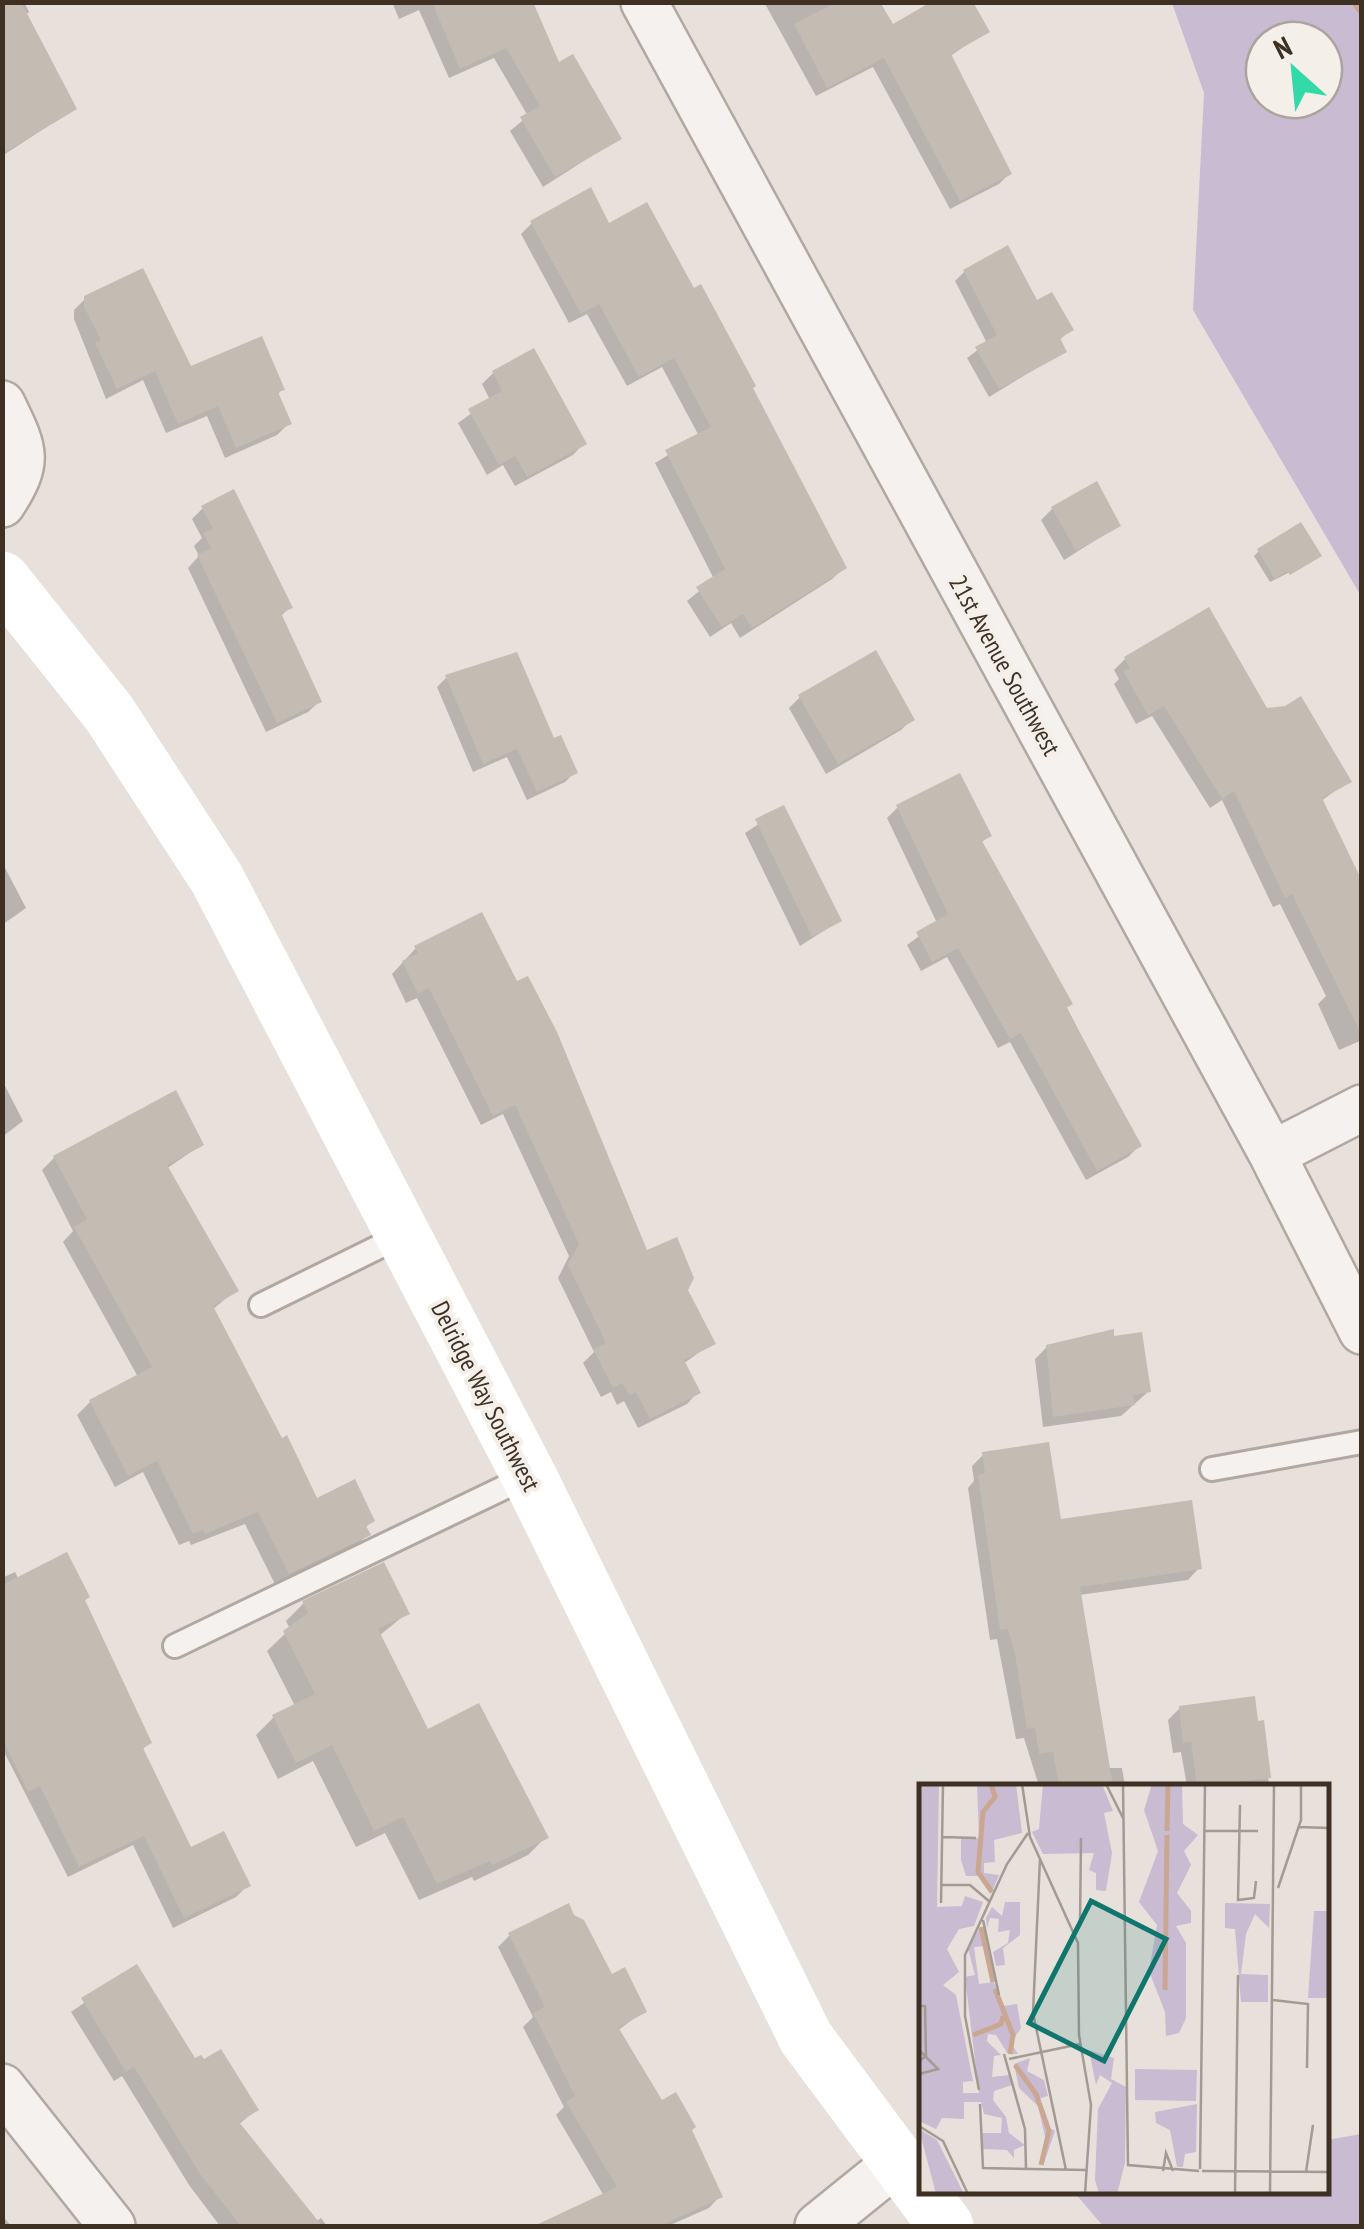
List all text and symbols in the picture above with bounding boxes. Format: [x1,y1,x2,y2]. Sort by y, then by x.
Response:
north arrow [1244,20,1344,120]
text: N [1267,27,1298,67]
street label: 21st Avenue Southwest [942,569,1068,761]
street label: Delridge Way Southwest [424,1296,548,1496]
inset map [919,1784,1329,2194]

